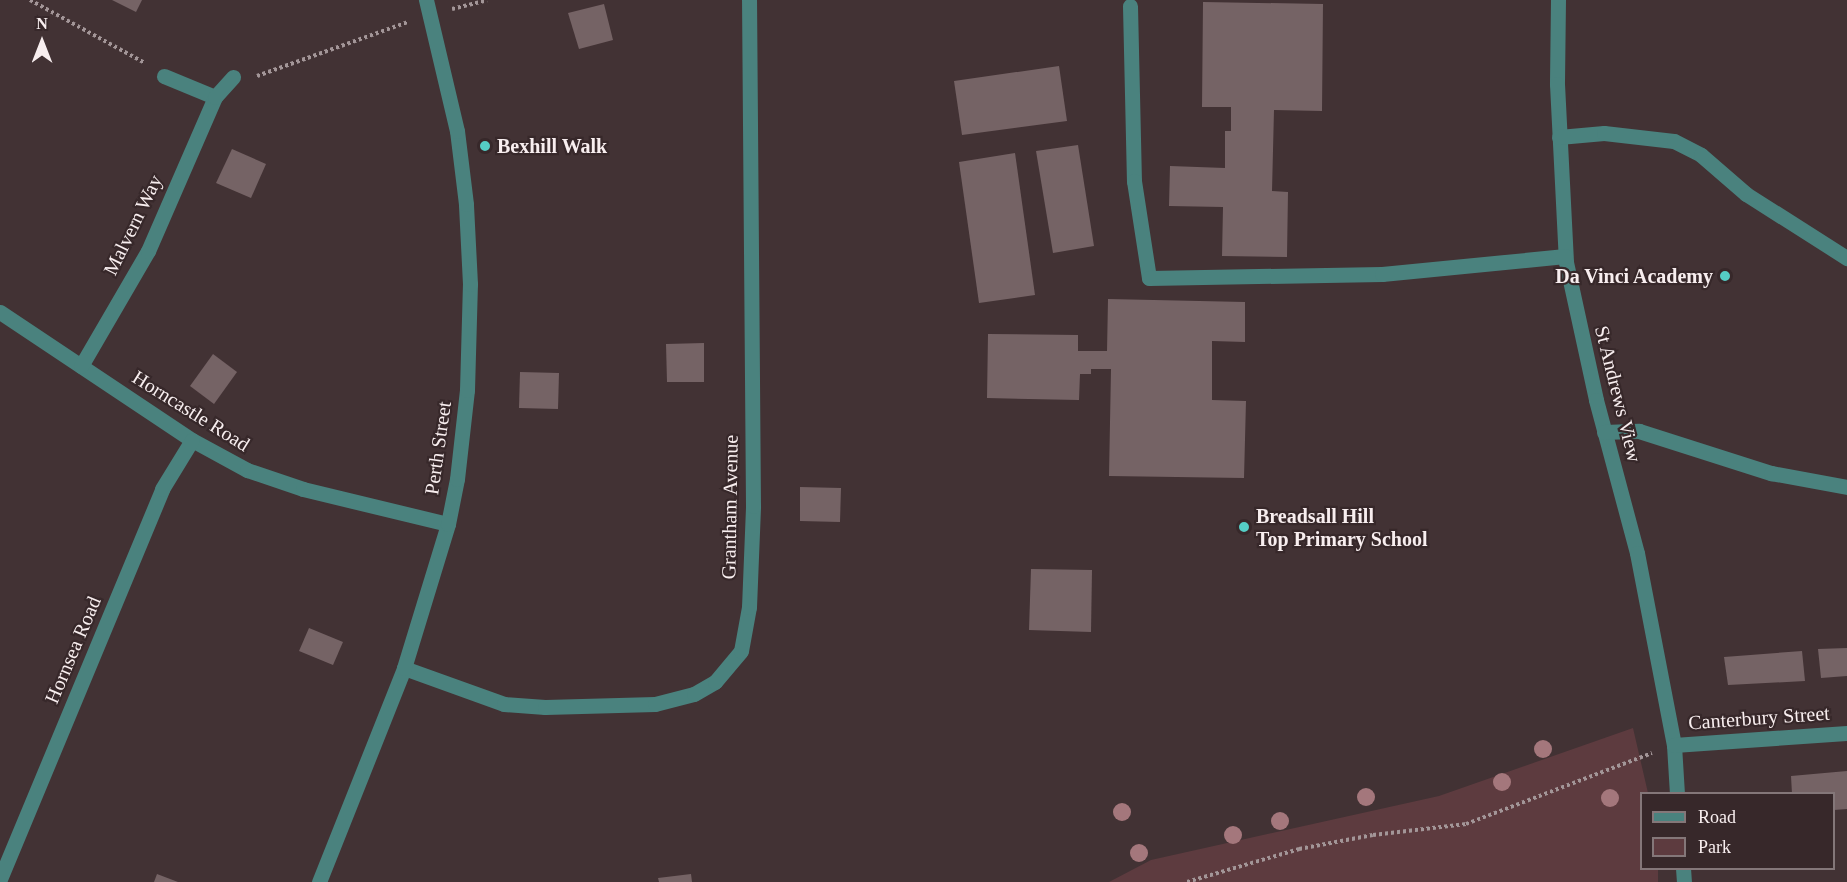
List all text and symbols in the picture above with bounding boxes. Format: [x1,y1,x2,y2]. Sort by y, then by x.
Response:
north arrow [12,12,72,72]
text: N [36,15,48,32]
place label: Bexhill Walk [497,134,608,158]
marker: Bexhill Walk [478,139,492,153]
street label: Malvern Way [98,171,168,279]
place label: Da Vinci Academy [1554,264,1713,288]
marker: Da Vinci Academy [1718,269,1732,283]
street label: St Andrews View [1589,323,1647,465]
street label: Horncastle Road [128,365,254,457]
street label: Perth Street [420,400,456,496]
street label: Grantham Avenue [717,434,743,580]
place label: Breadsall Hill Top Primary School [1256,504,1427,551]
marker: Breadsall Hill Top Primary School [1237,520,1251,534]
street label: Hornsea Road [40,593,106,707]
street label: Canterbury Street [1688,701,1830,735]
legend [1640,792,1835,870]
text: Road [1698,807,1736,827]
text: Park [1698,837,1731,857]

